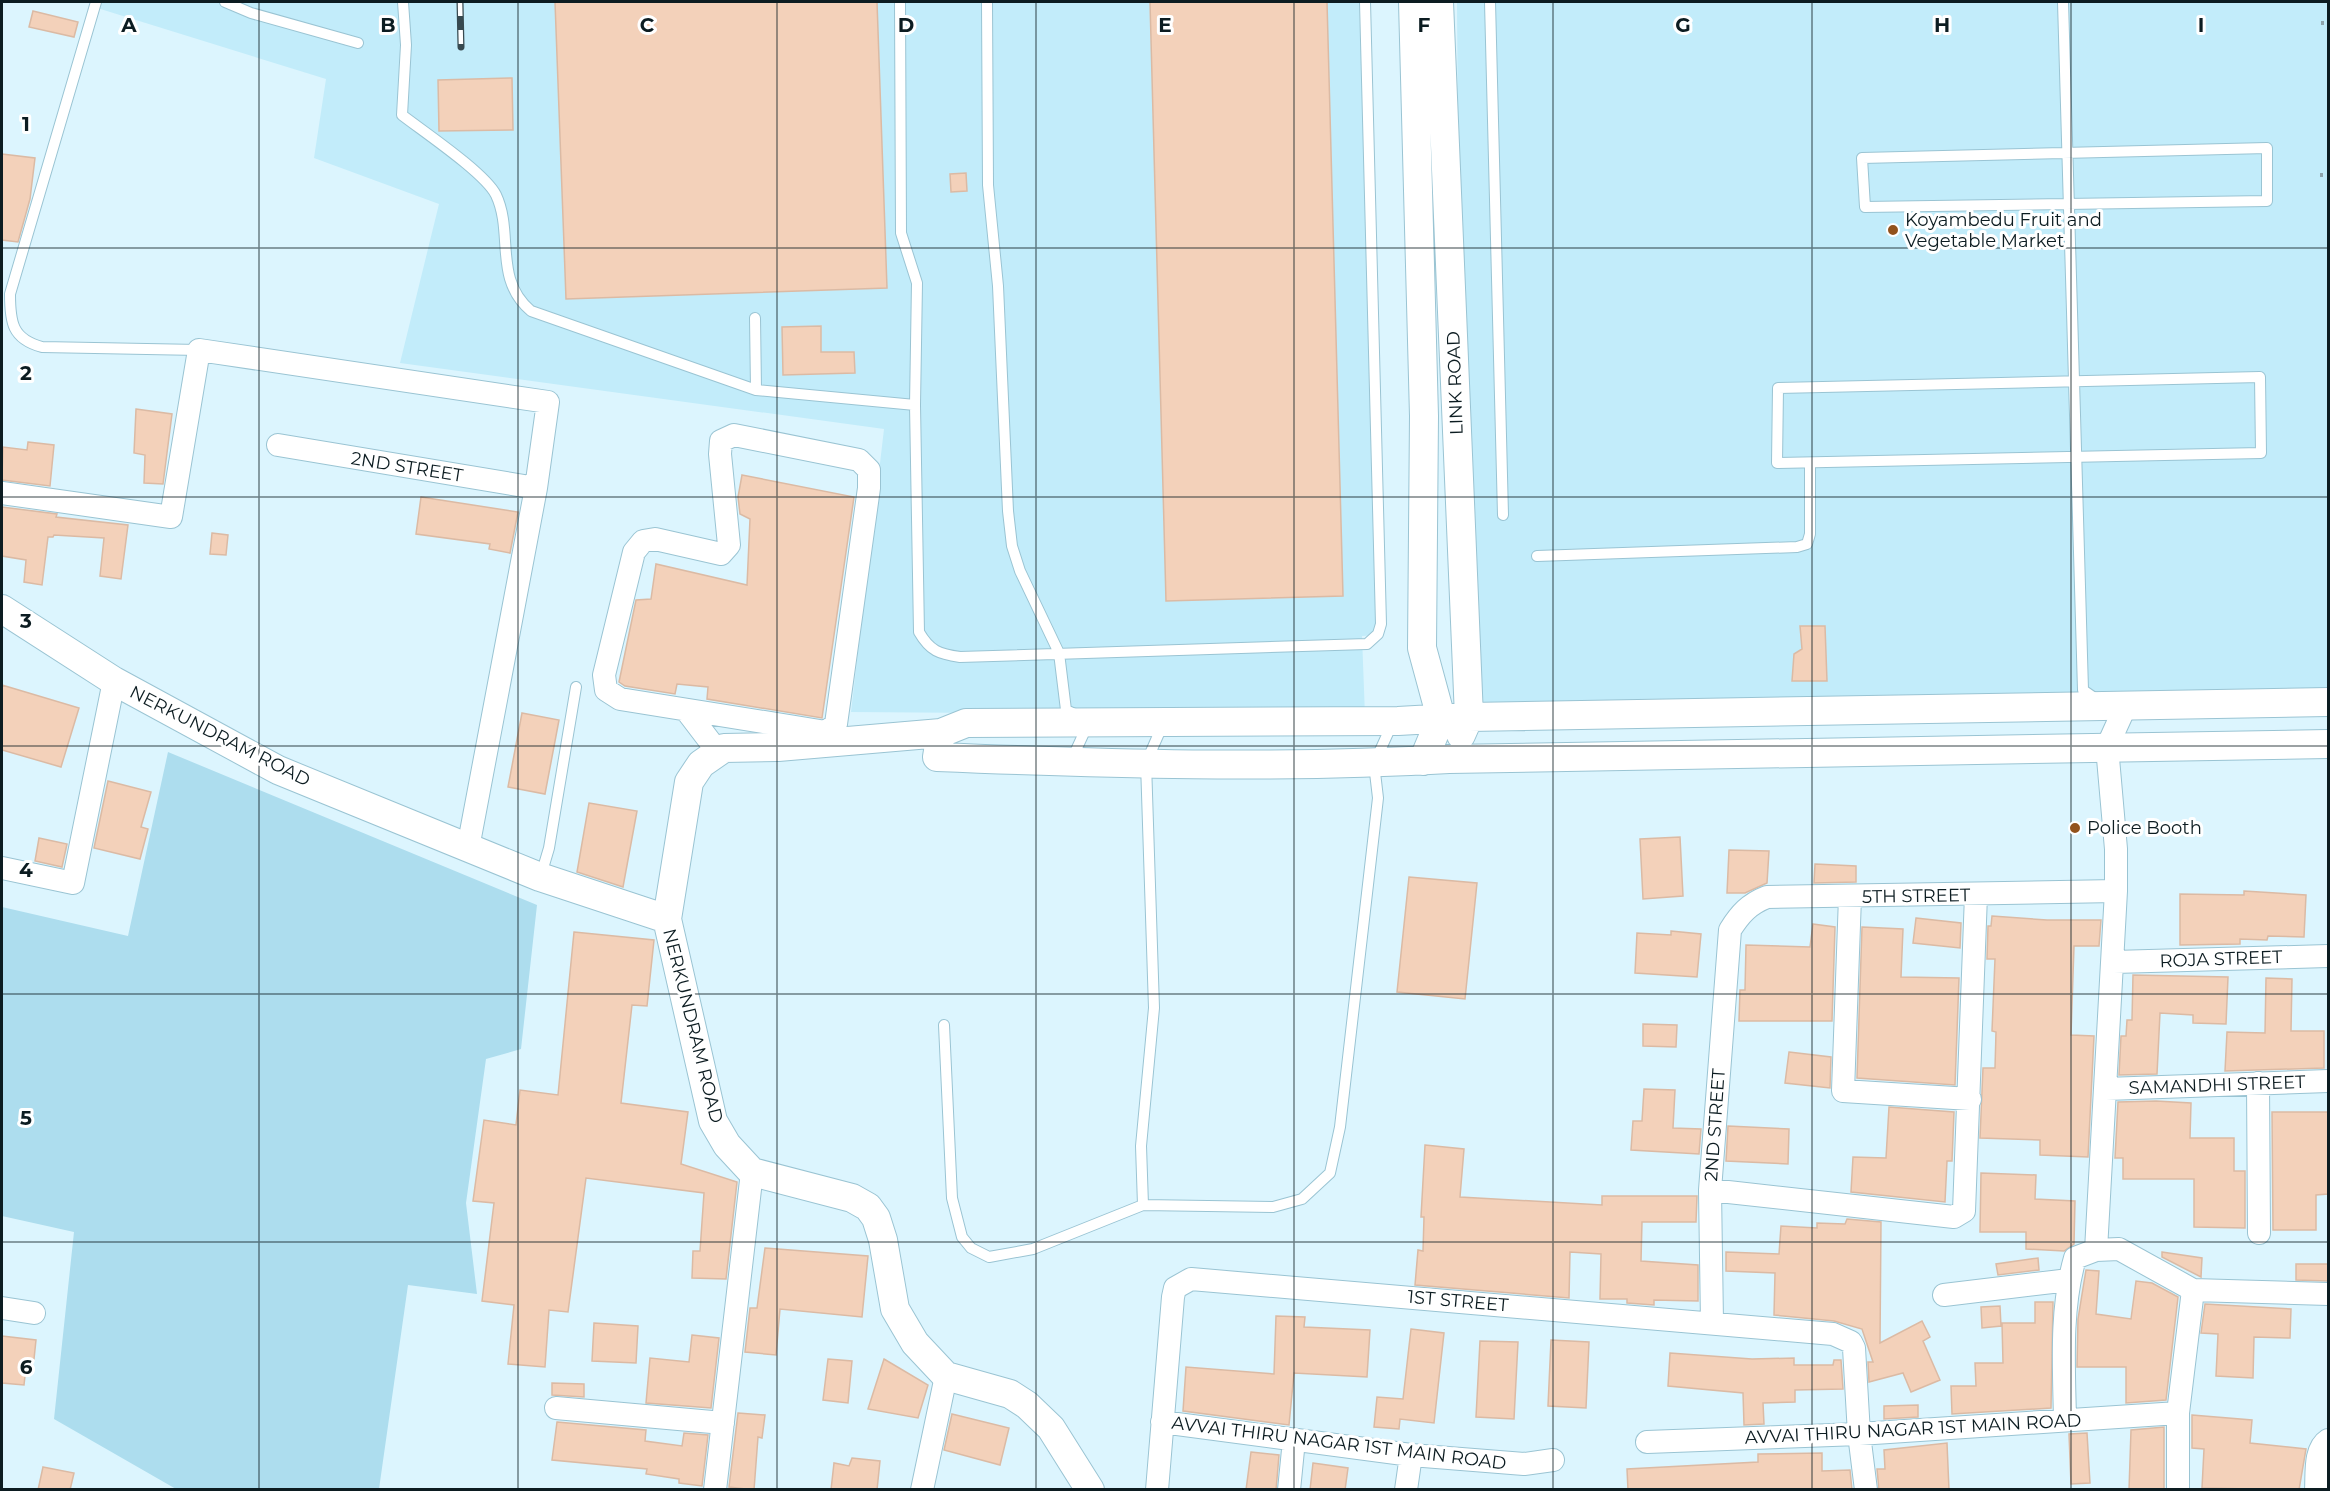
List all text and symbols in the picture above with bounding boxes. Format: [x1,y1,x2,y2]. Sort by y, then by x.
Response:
text: A [120,13,137,37]
text: B [380,13,396,37]
text: C [640,13,655,37]
text: D [898,13,914,37]
text: E [1158,13,1172,37]
text: F [1418,13,1431,37]
text: G [1675,13,1691,37]
text: H [1934,13,1950,37]
text: I [2198,13,2204,37]
text: 1 [22,112,30,136]
place label: Koyambedu Fruit and Vegetable Market [1905,209,2102,252]
marker: Koyambedu Fruit and Vegetable Market [1886,223,1900,237]
street label: LINK ROAD [1442,331,1468,435]
text: 2 [20,361,32,385]
street label: 2ND STREET [349,447,465,487]
text: 3 [19,609,32,633]
street label: NERKUNDRAM ROAD [126,681,314,791]
place label: Police Booth [2087,817,2202,839]
marker: Police Booth [2068,821,2082,835]
text: 4 [19,858,33,882]
street label: 5TH STREET [1862,884,1971,908]
street label: NERKUNDRAM ROAD [658,926,728,1126]
street label: ROJA STREET [2159,946,2283,972]
street label: 2ND STREET [1700,1067,1730,1182]
street label: SAMANDHI STREET [2128,1071,2307,1099]
text: 5 [20,1106,32,1130]
street label: 1ST STREET [1407,1286,1510,1316]
text: 6 [20,1355,33,1379]
street label: AVVAI THIRU NAGAR 1ST MAIN ROAD [1744,1409,2082,1449]
street label: AVVAI THIRU NAGAR 1ST MAIN ROAD [1170,1412,1508,1474]

